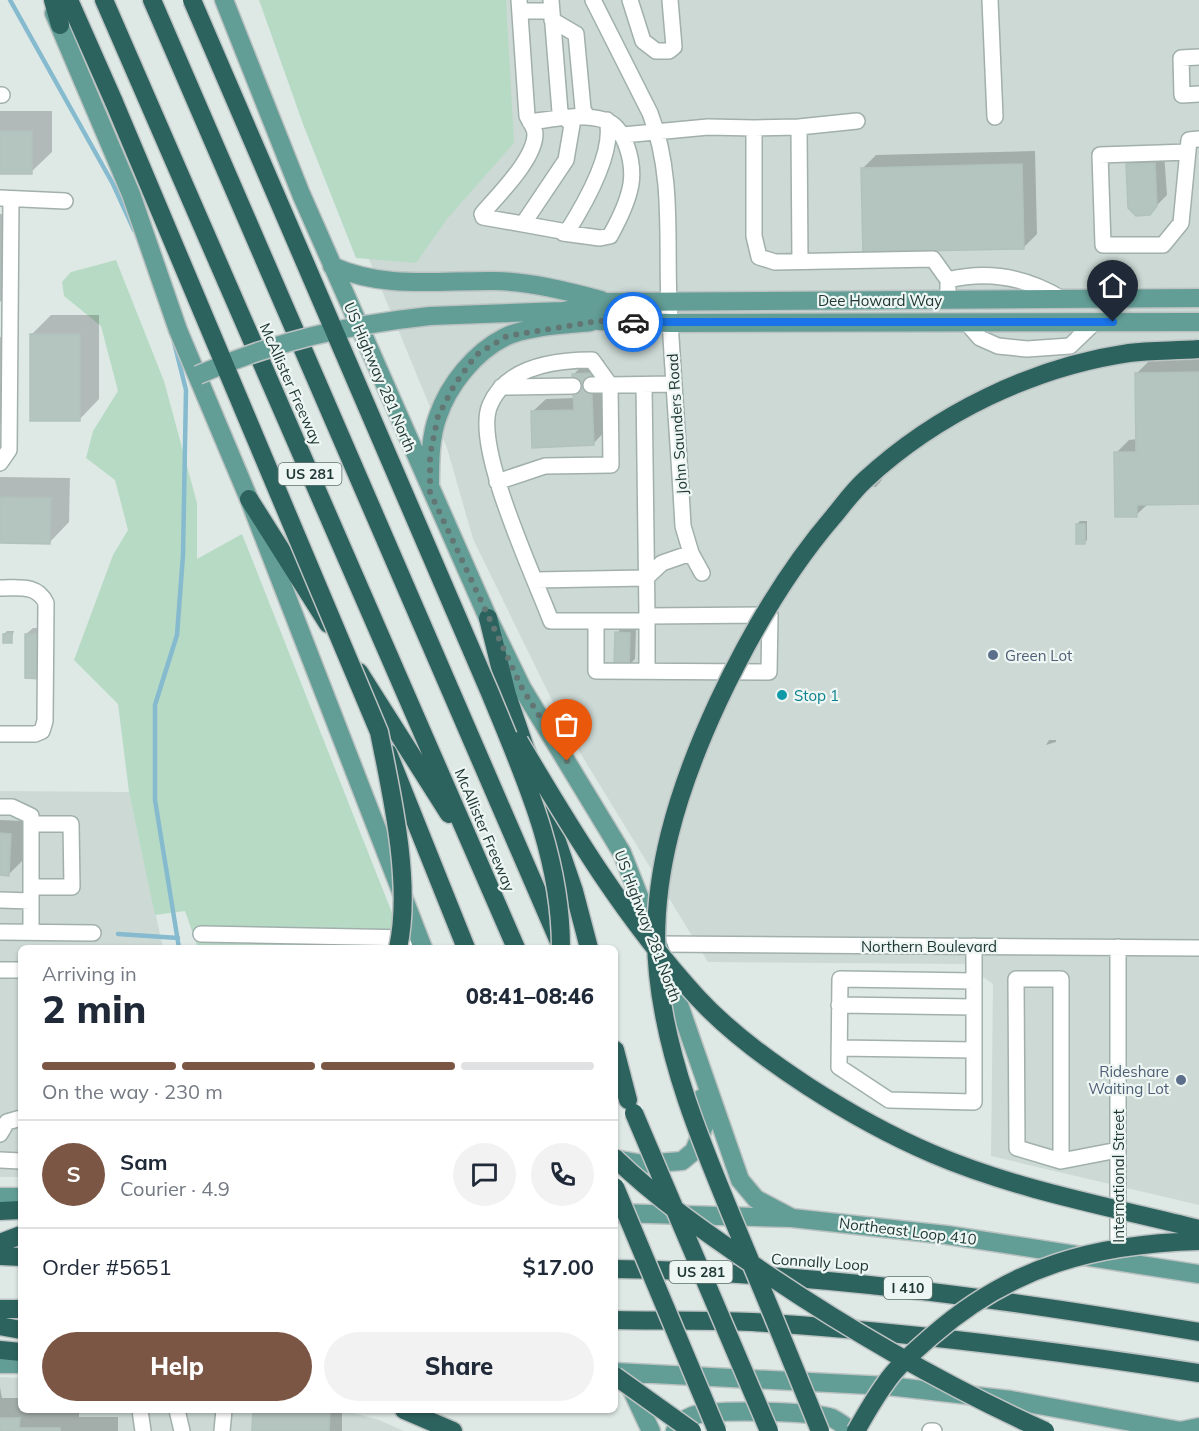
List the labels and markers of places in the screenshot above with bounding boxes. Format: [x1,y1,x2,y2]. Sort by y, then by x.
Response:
pin [1087,260,1138,322]
place label: Green Lot [1005,646,1072,665]
marker: Green Lot [986,648,1000,662]
place label: Stop 1 [794,686,839,705]
marker: Stop 1 [775,688,789,702]
pin [541,699,592,761]
place label: Rideshare Waiting Lot [1088,1062,1169,1098]
marker: Rideshare Waiting Lot [1174,1073,1188,1087]

